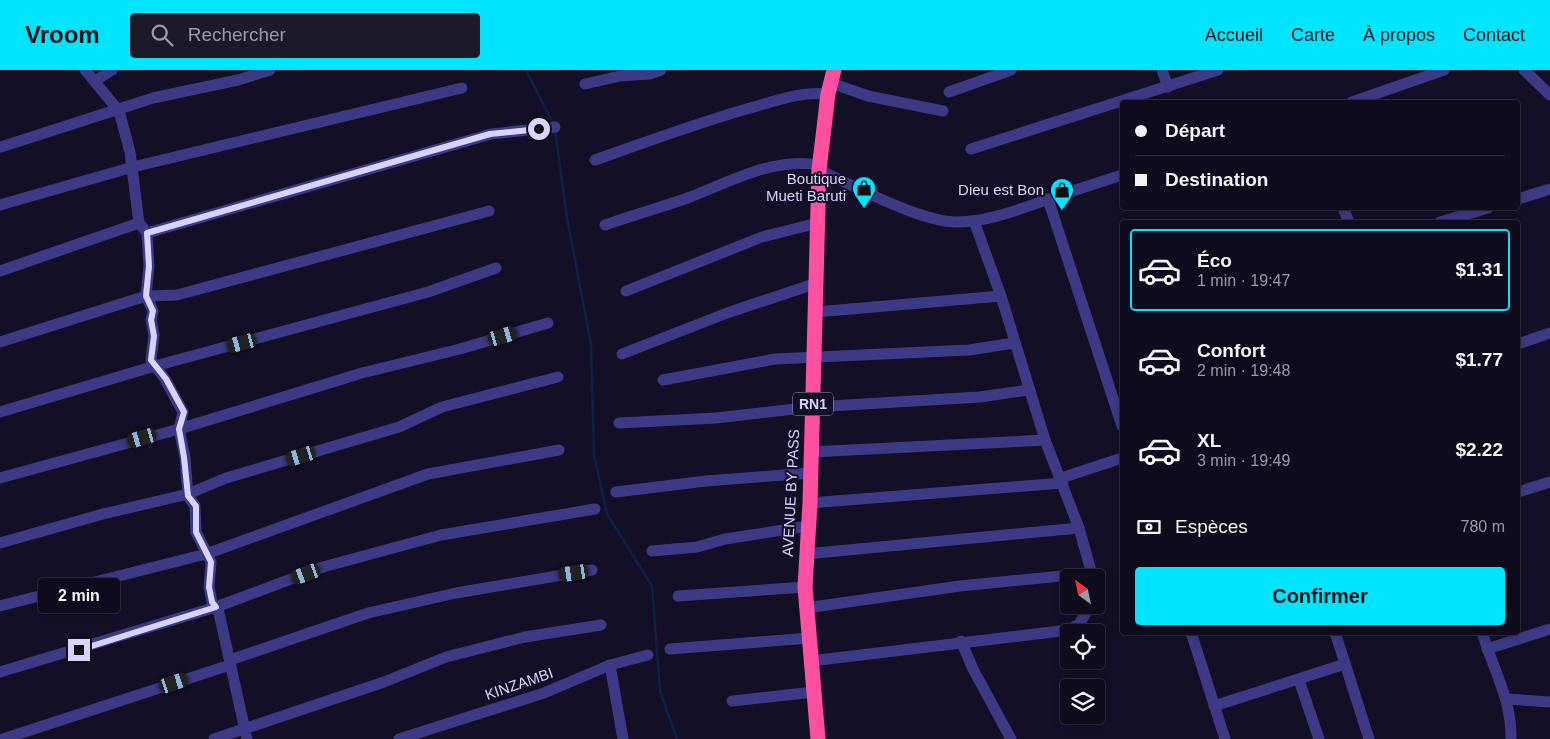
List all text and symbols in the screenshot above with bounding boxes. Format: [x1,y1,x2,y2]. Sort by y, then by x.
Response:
search box [130,13,480,58]
text: Vroom [25,21,100,48]
icon: search [148,21,176,49]
text: Rechercher [188,24,286,45]
text: Accueil [1205,25,1263,45]
text: Carte [1291,25,1335,45]
text: À propos [1363,25,1435,45]
text: Contact [1463,25,1525,45]
route start [528,118,550,140]
text: Départ [1165,120,1225,141]
text: Destination [1165,169,1268,190]
place label: Boutique Mueti Baruti [766,170,846,204]
shop icon: Boutique Mueti Baruti [851,175,877,209]
shop icon: Dieu est Bon [1049,177,1075,211]
place label: Dieu est Bon [958,181,1044,198]
icon: car [1137,248,1182,293]
text: Éco [1197,250,1232,271]
text: $1.31 [1455,259,1503,280]
text: 1 min · 19:47 [1197,272,1290,289]
car [486,325,519,347]
car [225,332,258,354]
icon: car [1137,338,1182,383]
text: Confort [1197,340,1266,361]
text: $1.77 [1455,349,1503,370]
text: 2 min · 19:48 [1197,362,1290,379]
road number: RN1 [793,392,833,416]
car [125,427,158,449]
icon: car [1137,428,1182,473]
street label: AVENUE BY PASS [779,429,802,557]
text: XL [1197,430,1221,451]
text: $2.22 [1455,439,1503,460]
car [284,444,317,468]
text: 3 min · 19:49 [1197,452,1290,469]
icon: cash [1135,513,1163,541]
text: Espèces [1175,516,1248,537]
text: 780 m [1461,518,1505,535]
car [289,562,322,586]
car [558,563,589,583]
button: Confirmer [1135,567,1505,625]
north arrow [1060,569,1105,614]
map controls [1060,569,1105,724]
callout: 2 min [38,578,120,612]
text: 2 min [58,587,100,604]
button: locate [1060,624,1105,669]
route end [68,639,90,661]
street label: KINZAMBI [483,664,555,703]
car [157,671,190,695]
button: layers [1060,679,1105,724]

